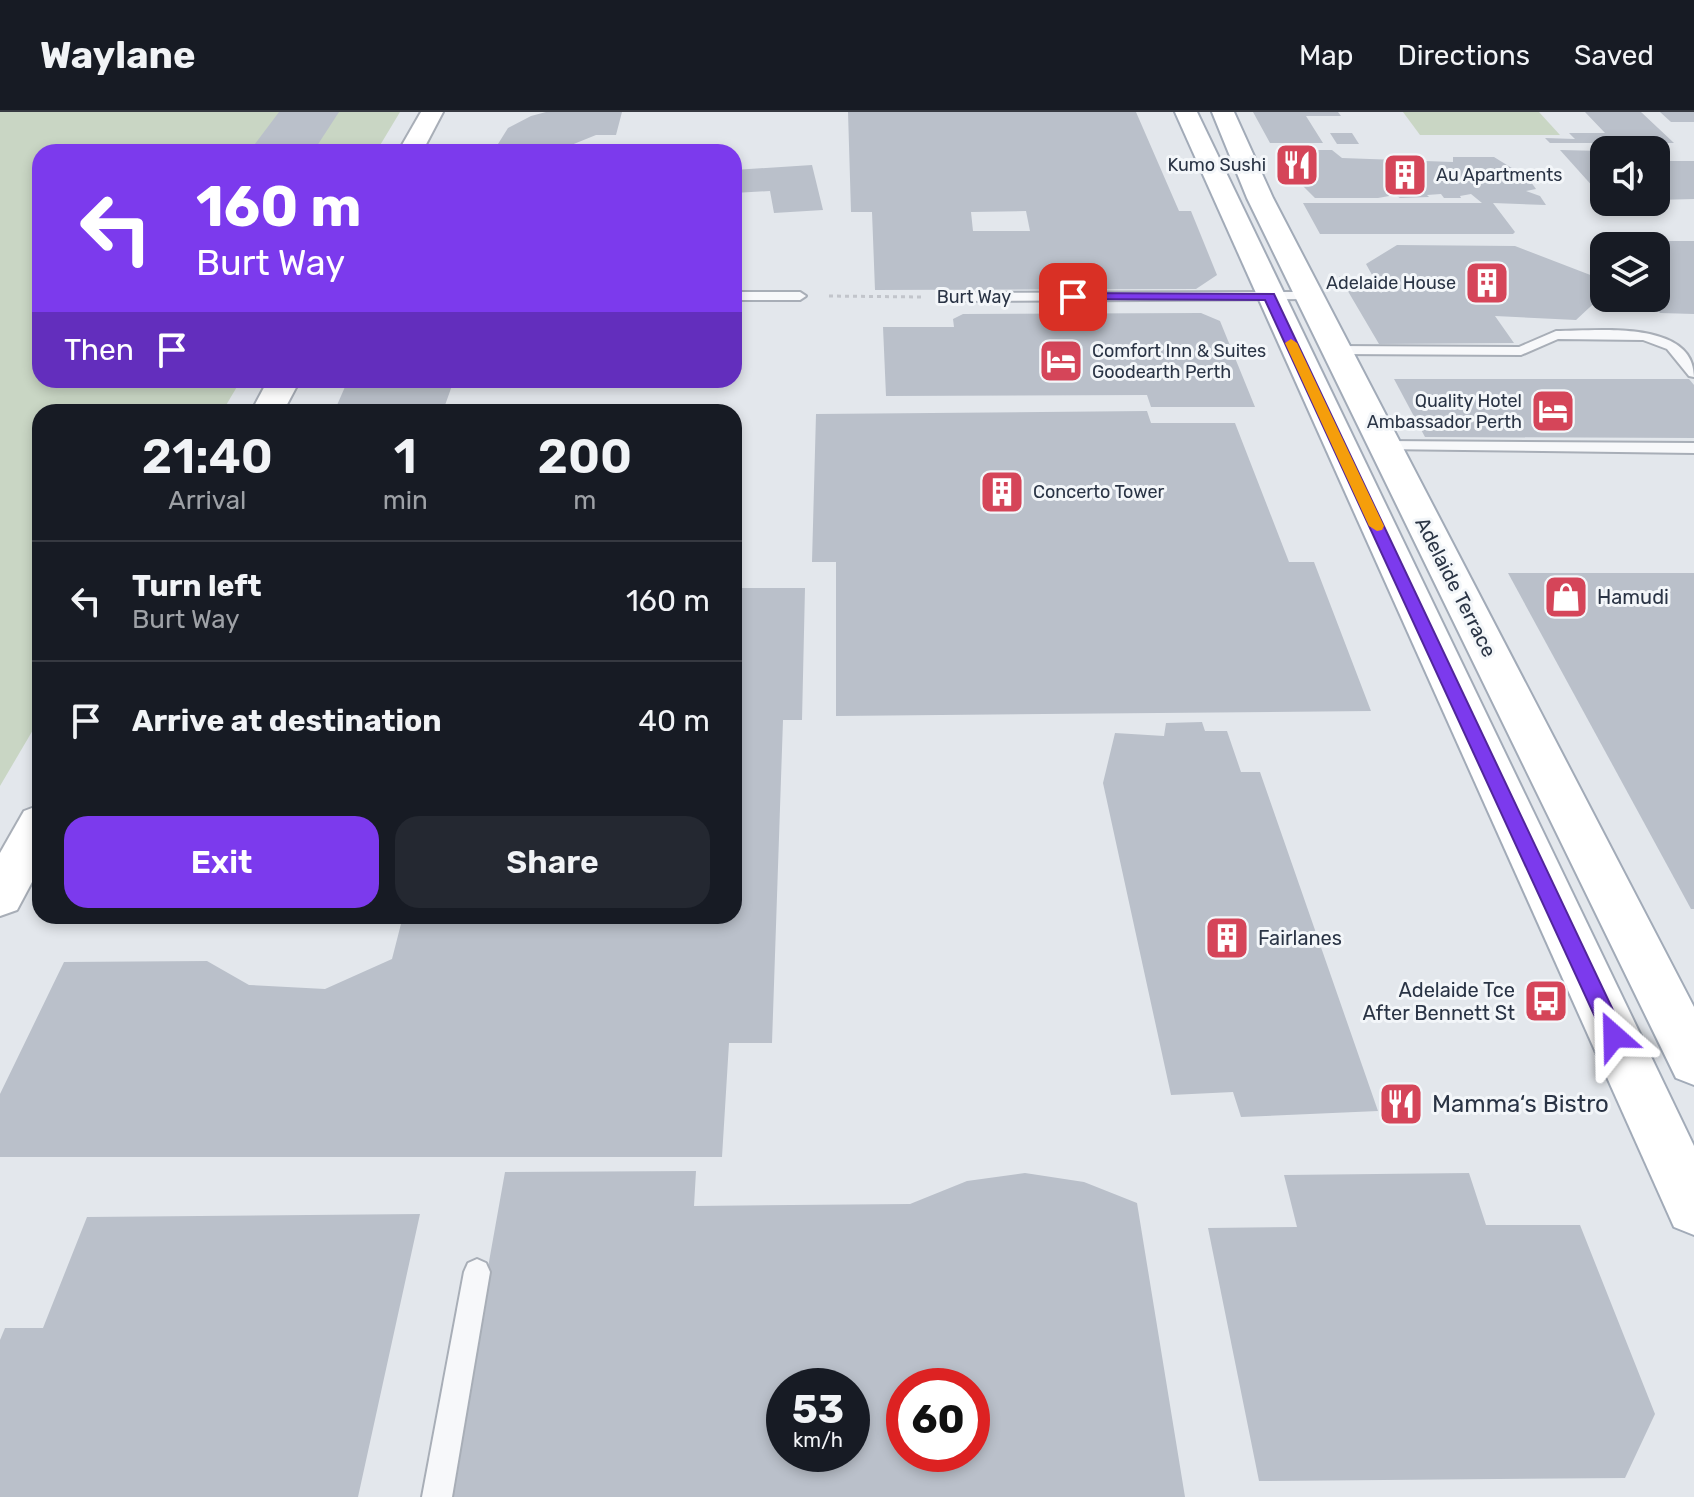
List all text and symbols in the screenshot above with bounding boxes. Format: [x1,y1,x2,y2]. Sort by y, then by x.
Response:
text: Waylane [40,32,196,78]
text: Map [1299,39,1353,72]
text: Directions [1397,39,1530,72]
text: Saved [1574,39,1654,72]
map controls [1590,136,1670,312]
button: sound [1590,136,1670,216]
restaurant icon: Kumo Sushi [1273,141,1321,189]
building icon: Au Apartments [1381,151,1429,199]
place label: Kumo Sushi [1167,154,1266,176]
place label: Au Apartments [1436,164,1562,186]
text: 160 m [196,174,362,240]
icon: left [64,176,168,280]
button: layers [1590,232,1670,312]
text: Burt Way [196,241,345,284]
building icon: Adelaide House [1463,259,1511,307]
pin [1039,263,1107,331]
place label: Adelaide House [1326,272,1456,294]
icon: arrive [1051,275,1095,319]
street label: Burt Way [937,286,1011,308]
icon: arrive [150,328,194,372]
text: Then [64,332,134,368]
hotel icon: Comfort Inn & Suites Goodearth Perth [1037,337,1085,385]
place label: Comfort Inn & Suites Goodearth Perth [1092,340,1266,383]
hotel icon: Quality Hotel Ambassador Perth [1529,387,1577,435]
place label: Quality Hotel Ambassador Perth [1367,390,1522,433]
text: 21:40 [142,428,273,485]
text: 1 [394,428,417,485]
text: 200 [538,428,632,485]
building icon: Concerto Tower [978,468,1026,516]
place label: Concerto Tower [1033,481,1164,503]
text: Arrival [168,485,246,516]
text: min [383,485,428,516]
text: m [573,485,596,516]
street label: Adelaide Terrace [1410,513,1502,661]
text: Turn left [132,568,262,604]
shop icon: Hamudi [1542,573,1590,621]
icon: left [64,579,108,623]
text: 160 m [626,583,710,619]
place label: Hamudi [1597,585,1669,609]
text: Burt Way [132,604,240,635]
icon: arrive [64,699,108,743]
text: Arrive at destination [132,703,442,739]
text: 40 m [638,703,710,739]
button: Exit [64,816,379,908]
button: Share [395,816,710,908]
building icon: Fairlanes [1203,914,1251,962]
place label: Fairlanes [1258,926,1342,950]
bus stop icon: Adelaide Tce After Bennett St [1522,977,1570,1025]
place label: Adelaide Tce After Bennett St [1363,978,1515,1025]
position arrow [1572,994,1656,1078]
restaurant icon: Mamma‘s Bistro [1377,1080,1425,1128]
place label: Mamma‘s Bistro [1432,1090,1609,1118]
speed limit sign: 60 [886,1368,990,1472]
text: 53 [792,1386,844,1433]
text: km/h [793,1428,843,1452]

